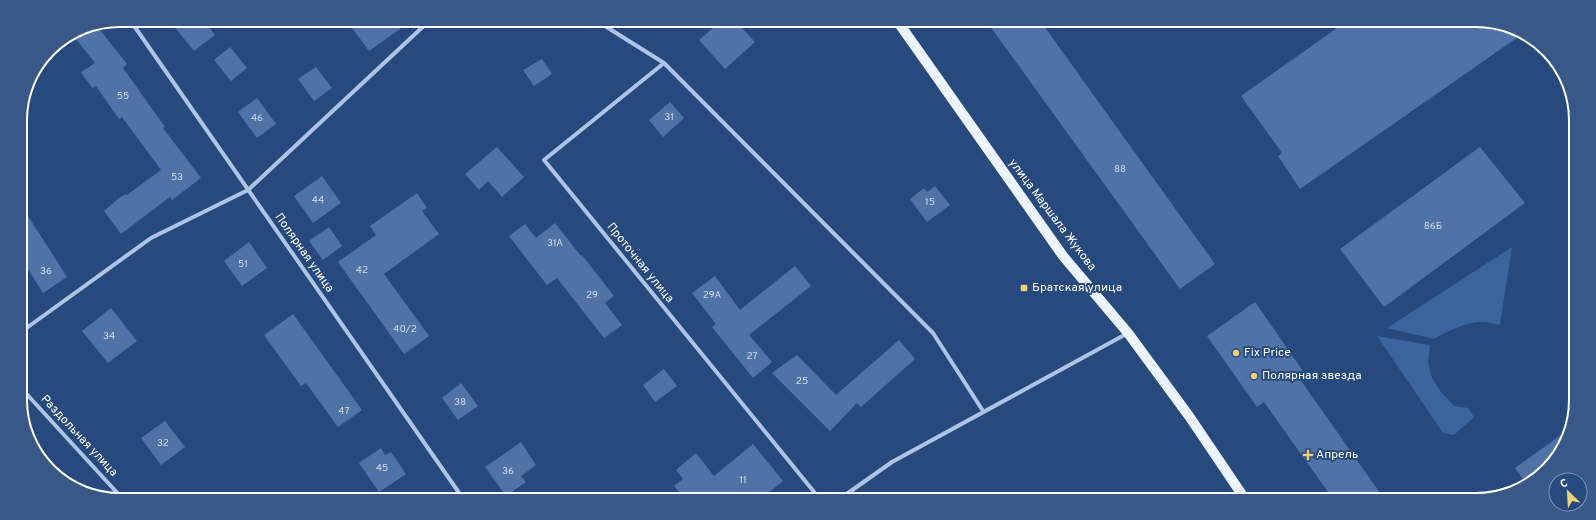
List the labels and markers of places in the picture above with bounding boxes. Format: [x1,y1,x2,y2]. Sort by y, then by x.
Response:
place label: Братская улица [1032,280,1122,296]
marker: Братская улица [1019,283,1029,293]
place label: Fix Price [1244,345,1291,361]
marker: Fix Price [1231,348,1241,358]
place label: Полярная звезда [1262,368,1362,384]
marker: Полярная звезда [1249,371,1259,381]
place label: Апрель [1316,447,1358,463]
marker: Апрель [1303,450,1313,460]

